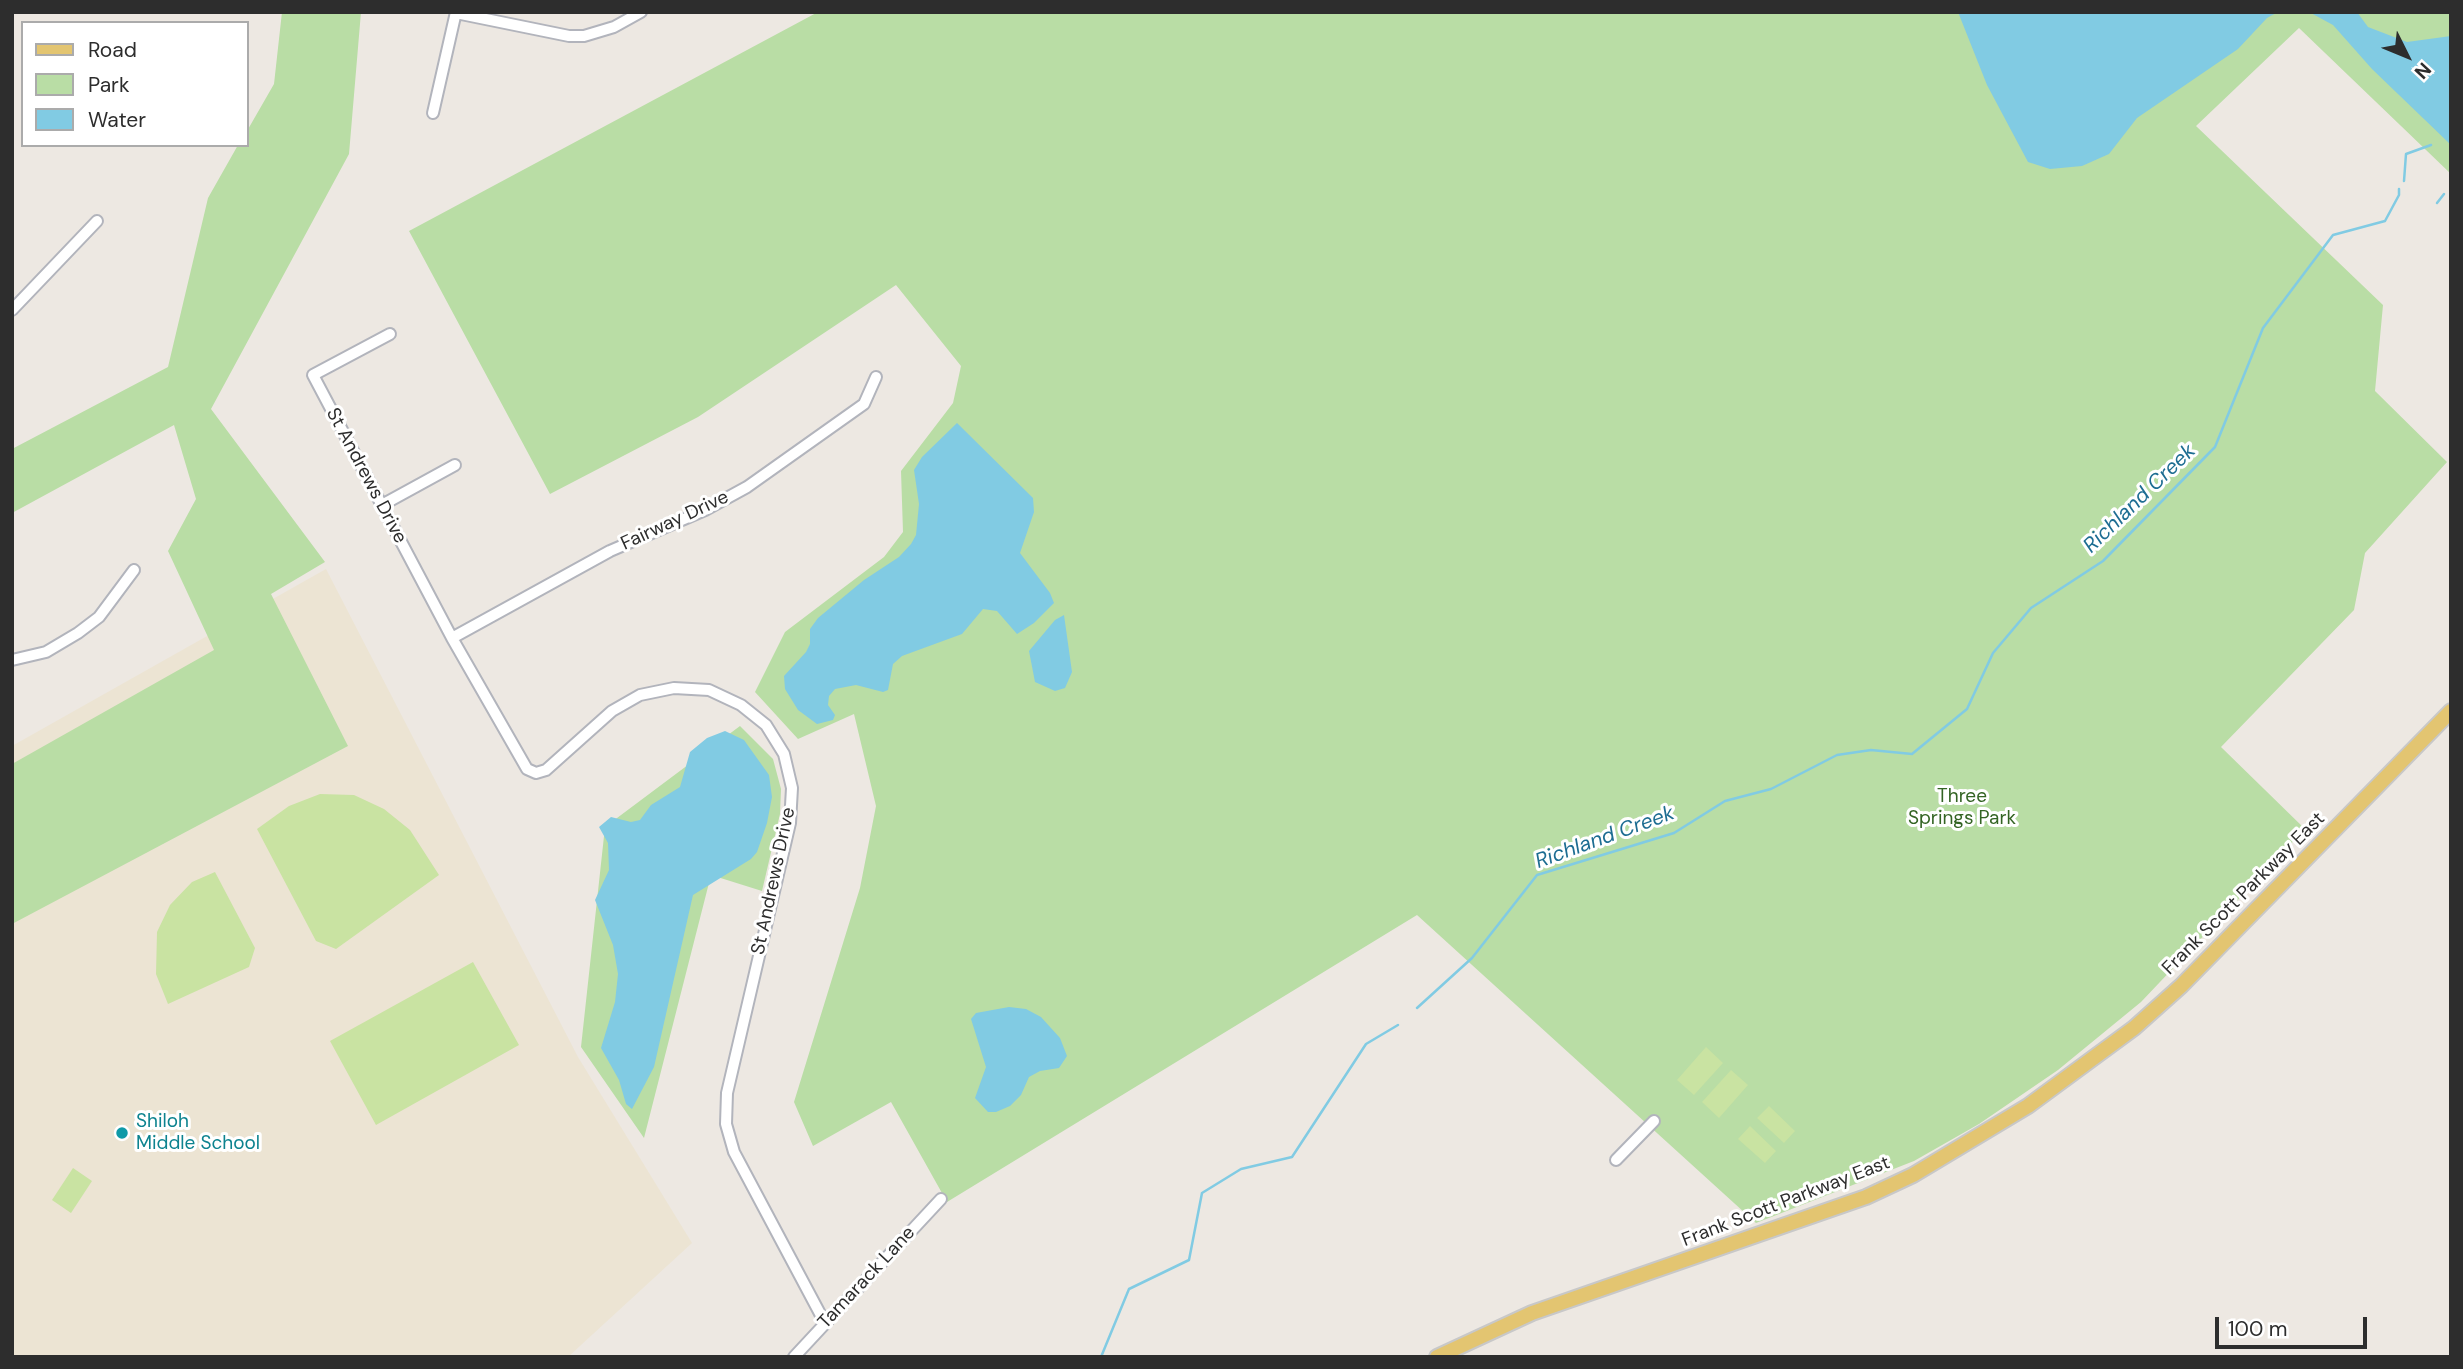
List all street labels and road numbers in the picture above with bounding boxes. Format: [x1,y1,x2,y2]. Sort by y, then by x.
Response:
street label: St Andrews Drive [321,404,411,548]
street label: Fairway Drive [617,486,733,556]
street label: St Andrews Drive [747,805,801,957]
street label: Frank Scott Parkway East [2158,808,2330,980]
street label: Frank Scott Parkway East [1679,1152,1893,1252]
street label: Tamarack Lane [814,1222,920,1334]

